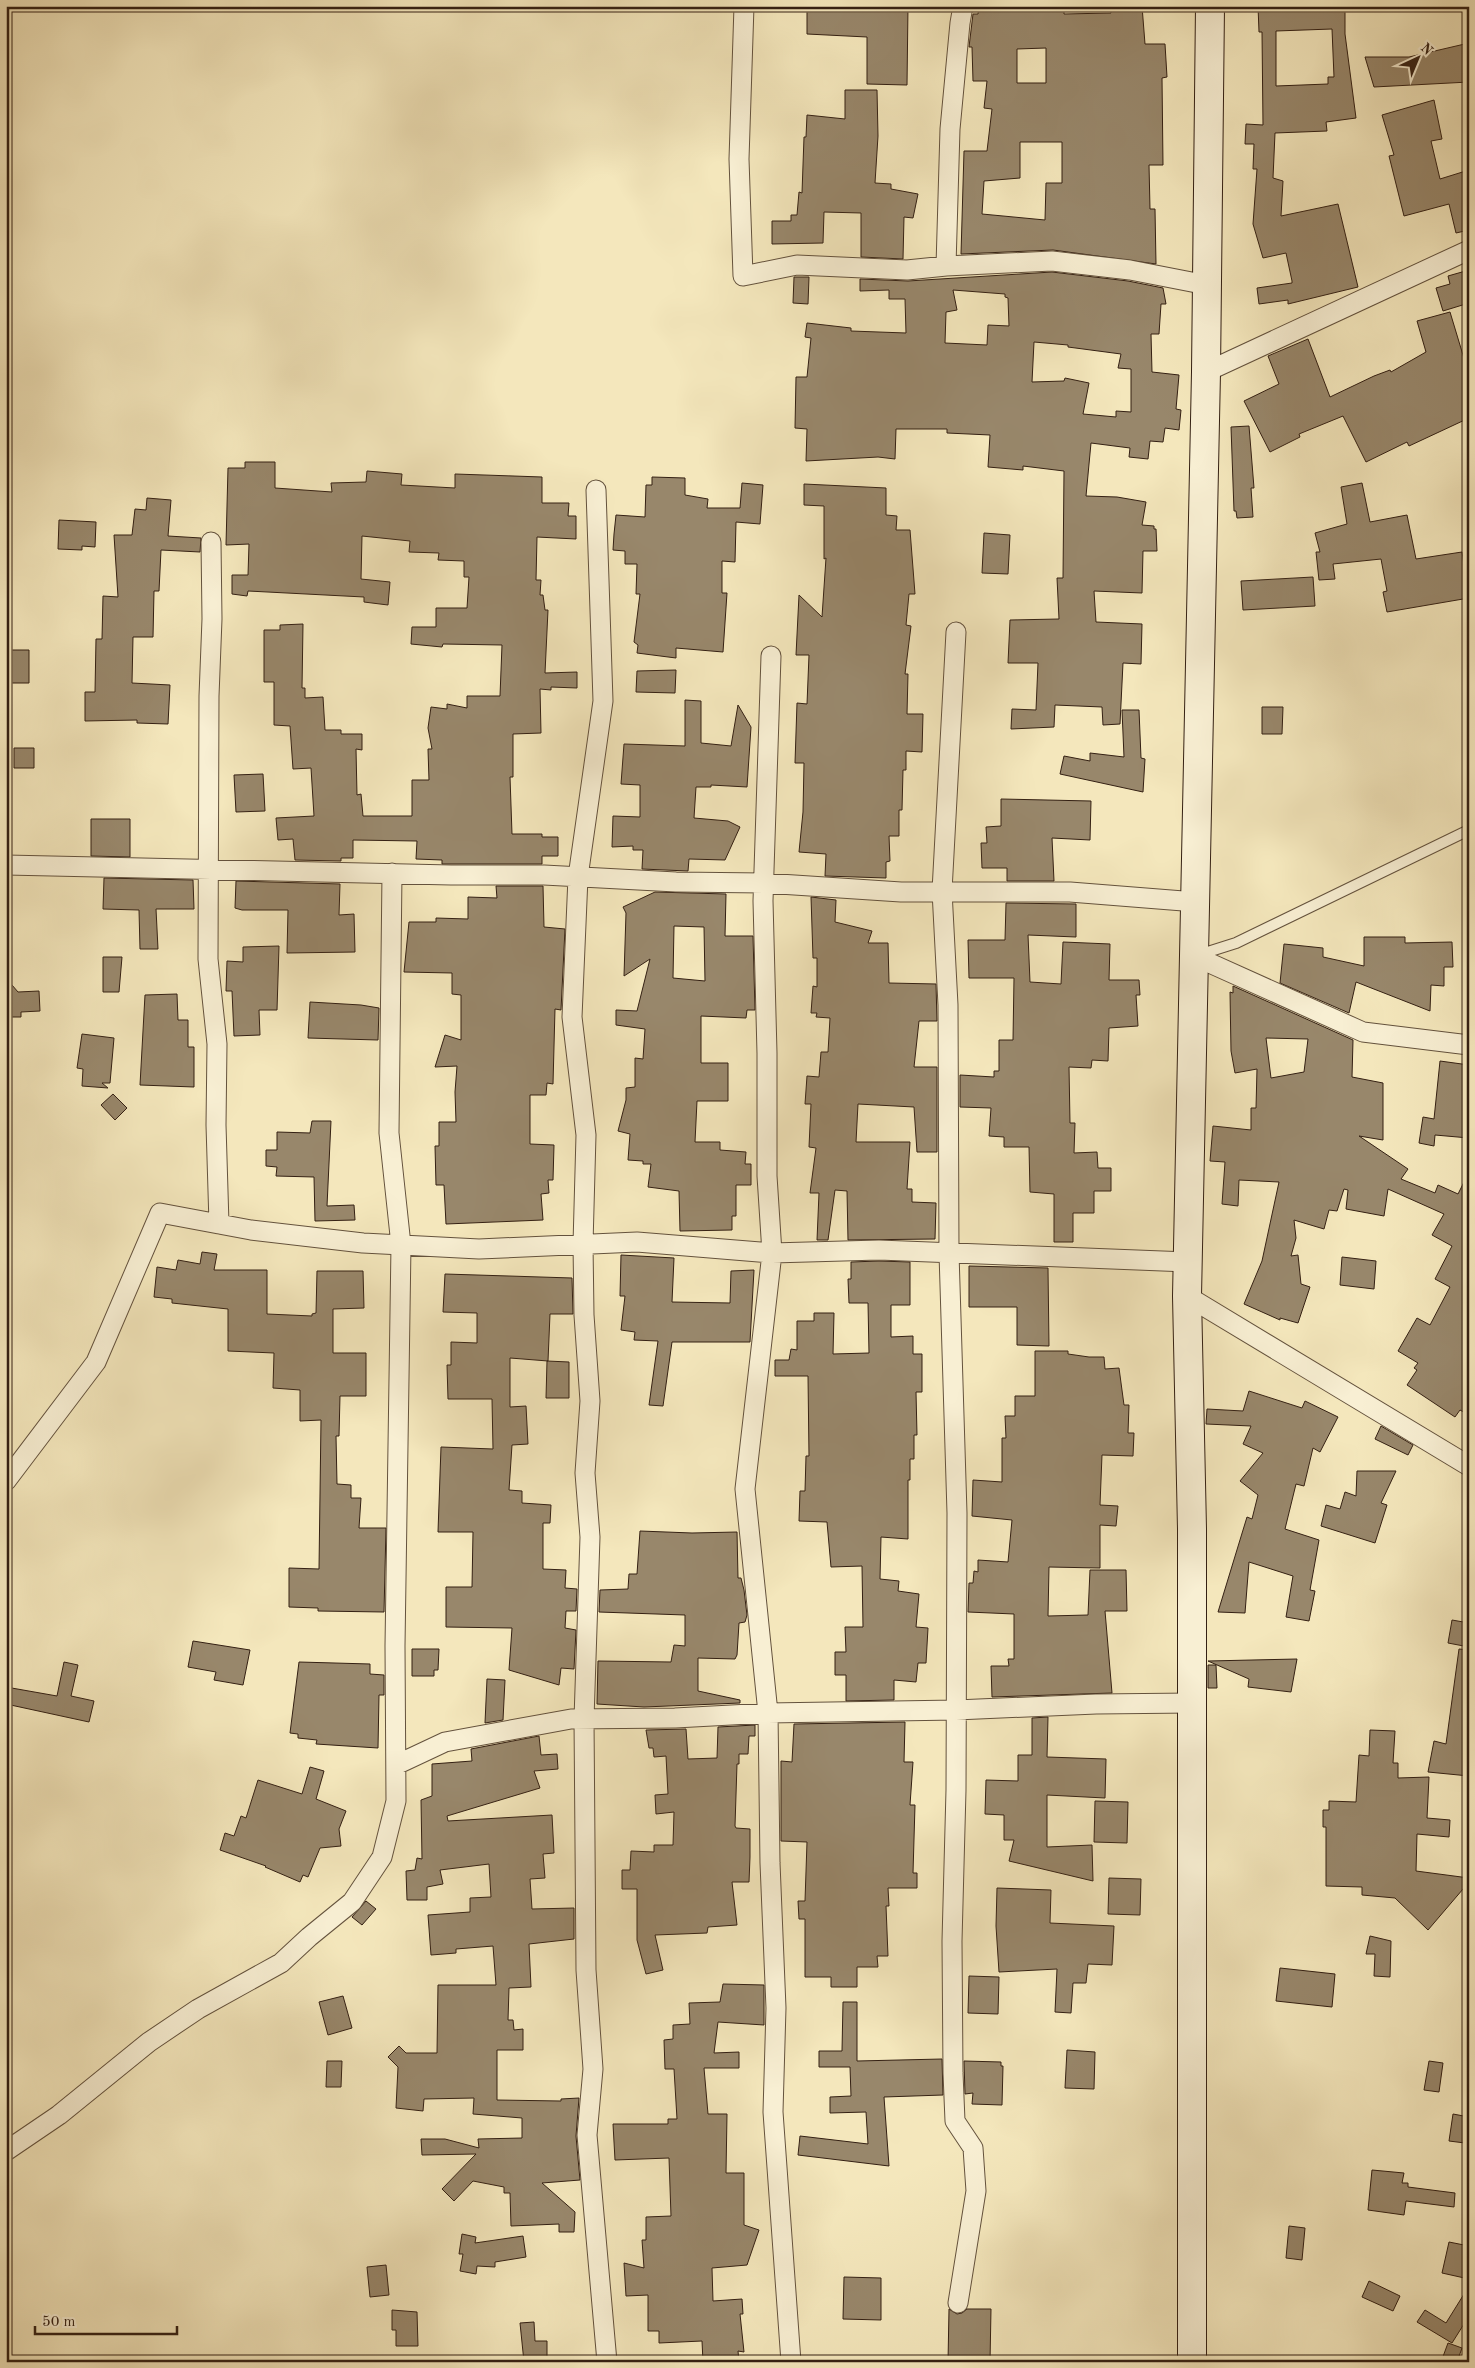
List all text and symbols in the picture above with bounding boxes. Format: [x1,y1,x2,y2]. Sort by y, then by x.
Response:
north arrow [1392,32,1442,82]
text: N [1418,41,1435,58]
scale bar [35,2303,178,2335]
text: 50 m [42,2315,76,2330]

